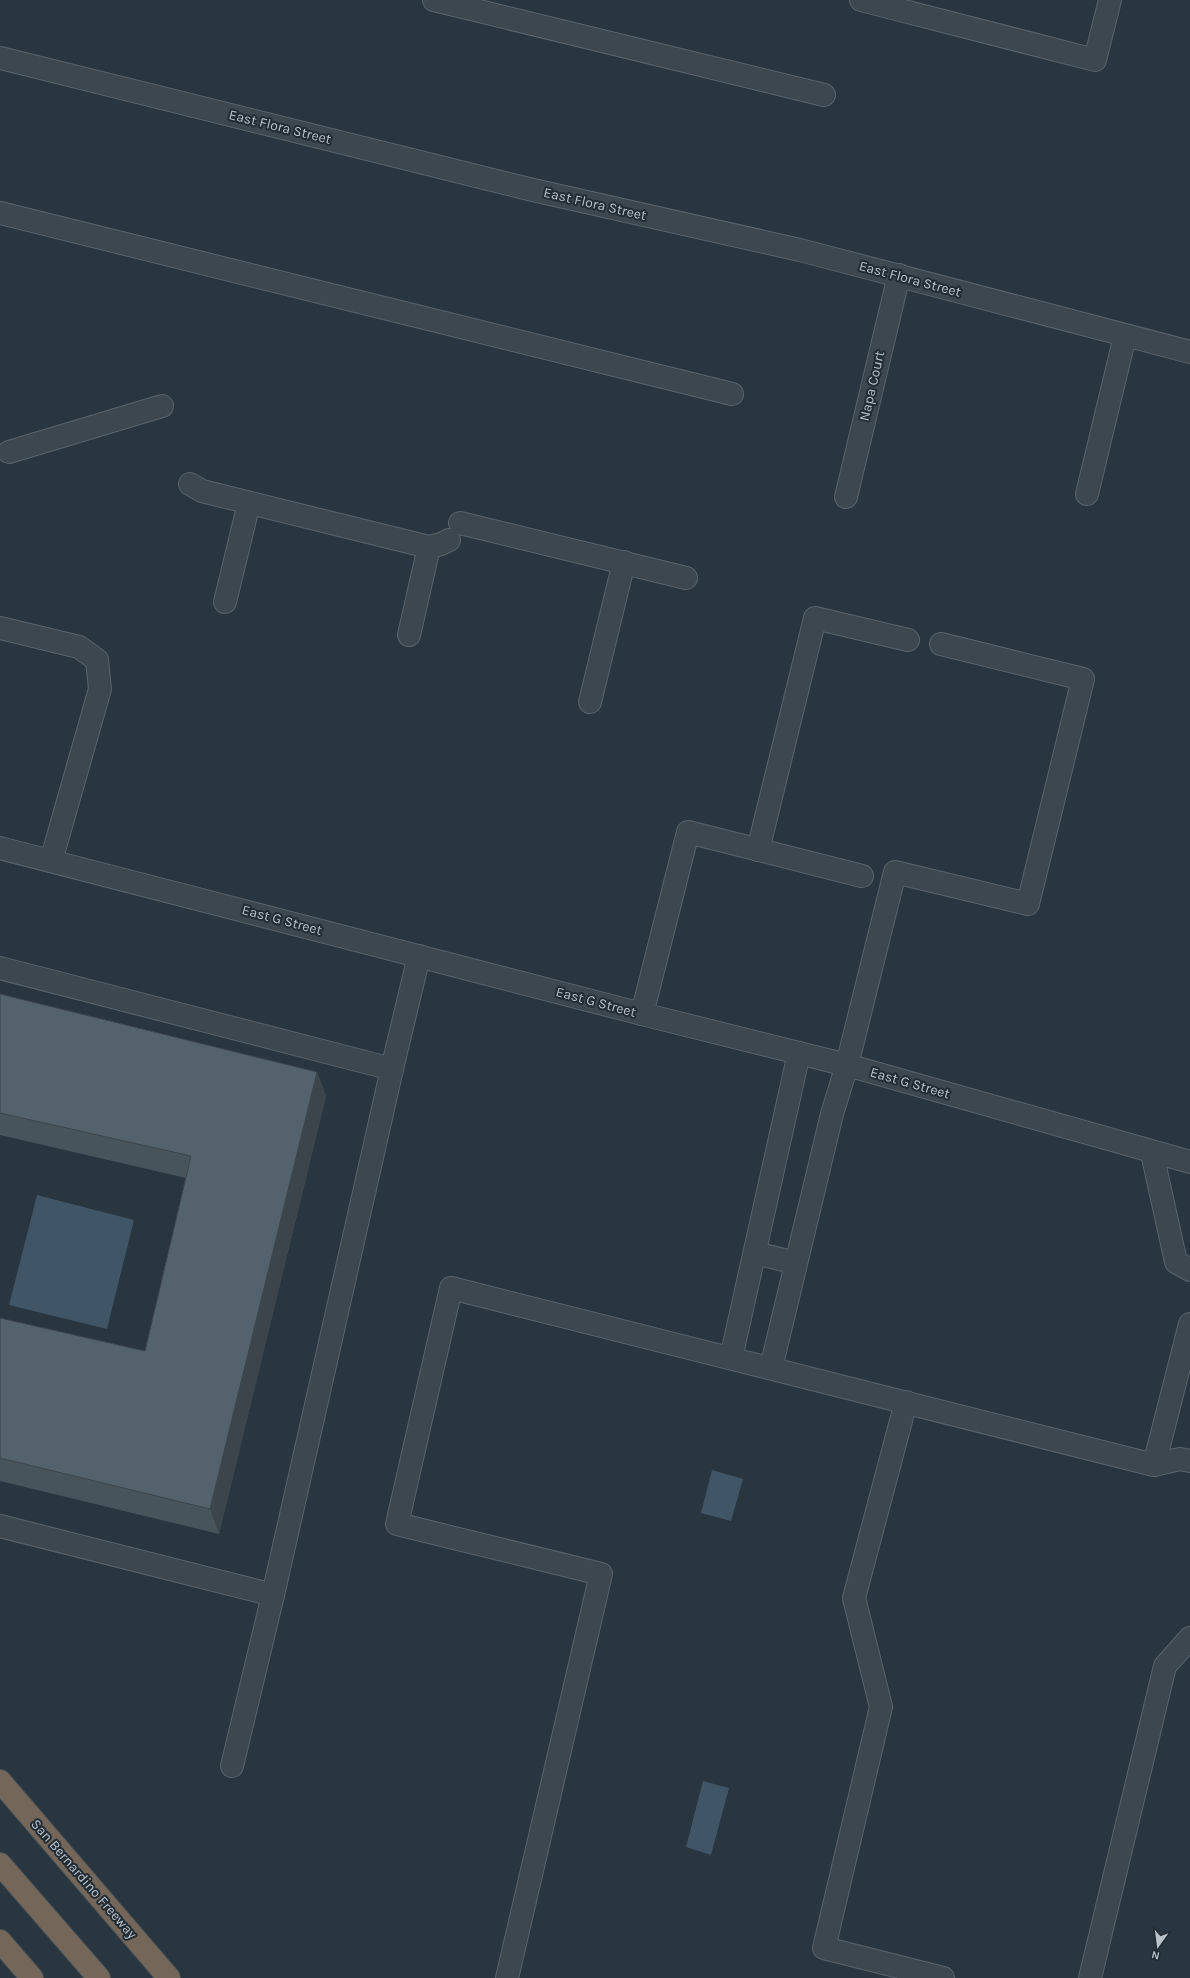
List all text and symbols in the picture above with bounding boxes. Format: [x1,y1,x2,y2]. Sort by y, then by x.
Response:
street label: East Flora Street [227,106,333,148]
street label: East Flora Street [542,184,648,224]
street label: East Flora Street [857,257,963,301]
street label: Napa Court [856,349,888,423]
street label: East G Street [240,901,324,939]
street label: East G Street [554,983,638,1021]
street label: East G Street [868,1063,952,1103]
street label: San Bernardino Freeway [27,1816,141,1943]
north arrow [1138,1926,1178,1966]
text: N [1150,1948,1161,1962]

